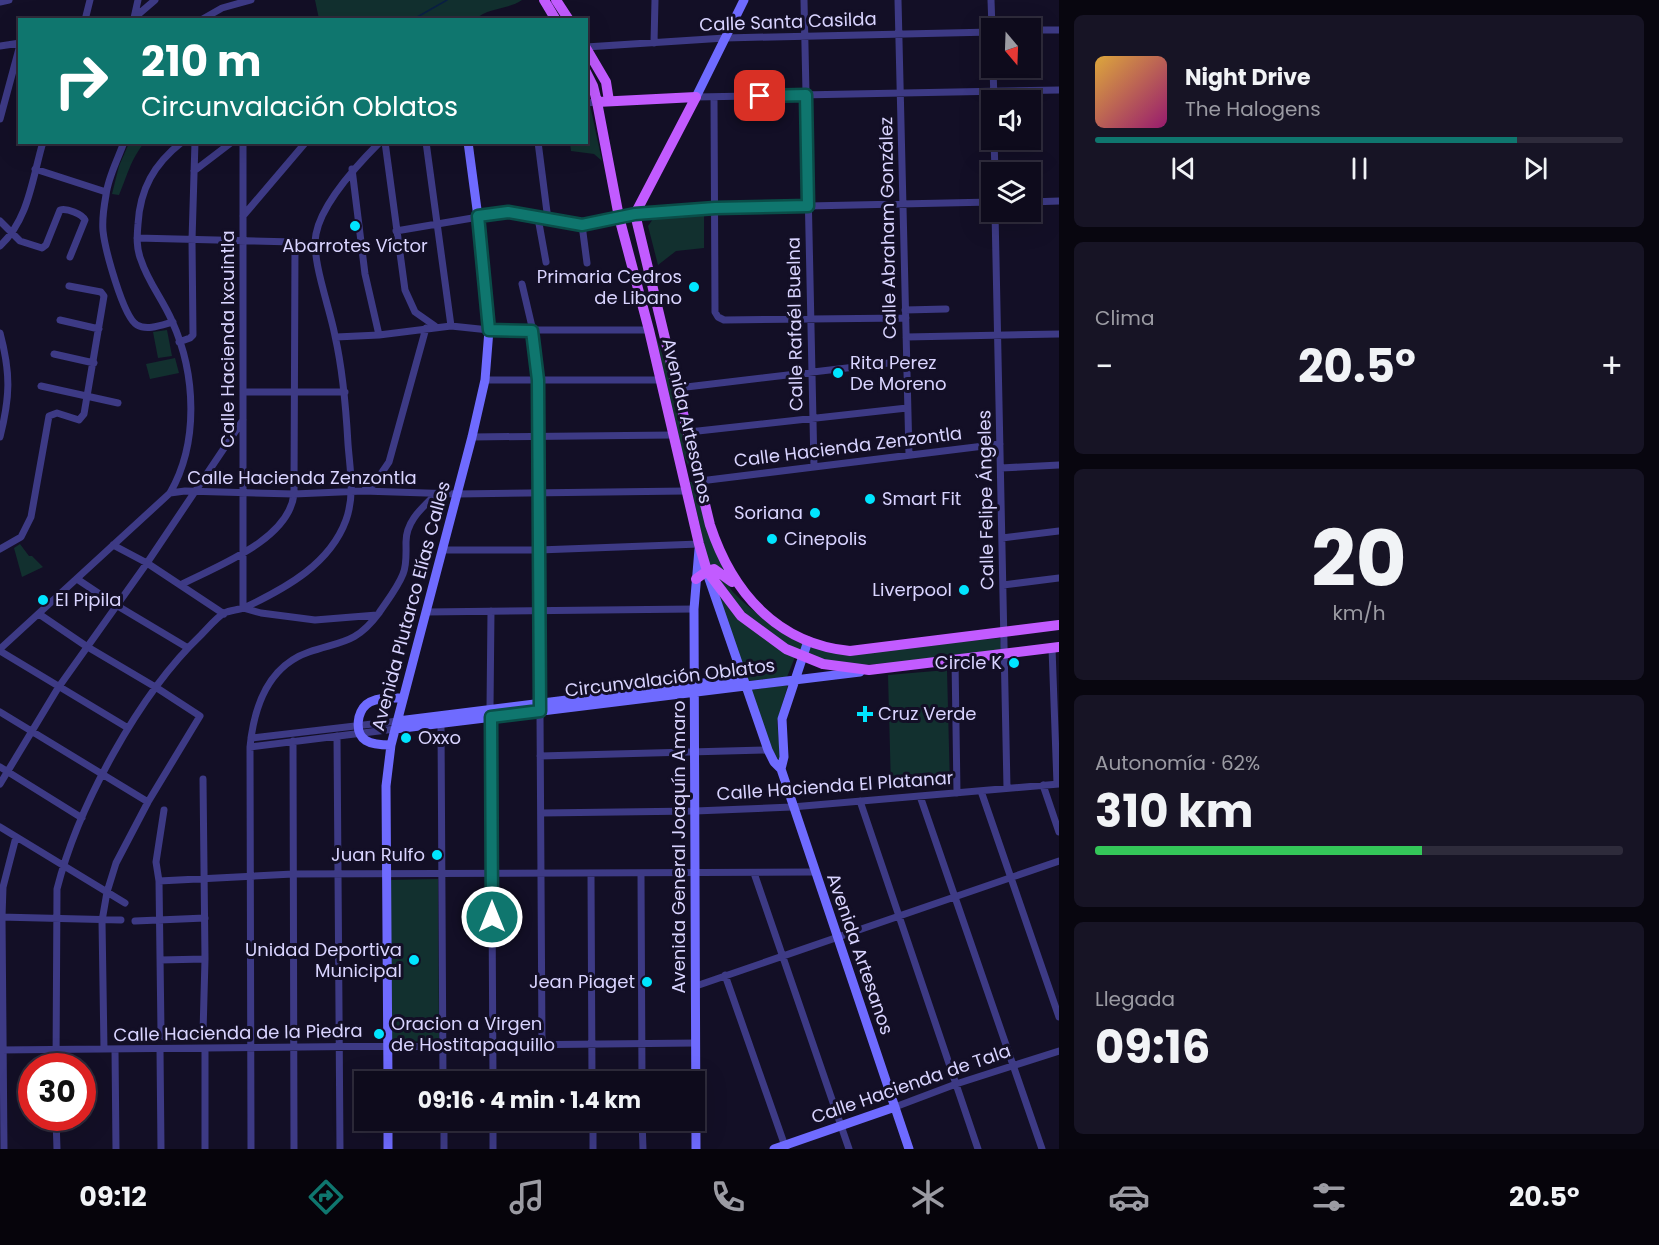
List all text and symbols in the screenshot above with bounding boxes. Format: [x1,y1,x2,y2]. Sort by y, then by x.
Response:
street label: Calle Santa Casilda [699,6,877,37]
north arrow [981,18,1041,78]
map controls [981,18,1041,222]
text: 210 m [141,32,262,91]
icon: right [42,42,120,120]
text: Night Drive [1185,62,1311,93]
pin [734,70,785,121]
icon: arrive [743,79,776,112]
text: Circunvalación Oblatos [141,88,458,125]
button: sound [981,90,1041,150]
text: The Halogens [1185,95,1321,123]
street label: Calle Abraham González [873,117,902,339]
icon: previous [1167,152,1200,185]
icon: pause [1343,152,1376,185]
icon: next [1519,152,1552,185]
button: layers [981,162,1041,222]
marker: Abarrotes Víctor [348,219,362,233]
street label: Calle Hacienda Ixcuintla [215,230,240,448]
place label: Abarrotes Víctor [282,233,428,258]
street label: Calle Rafaél Buelna [780,237,809,411]
place label: Primaria Cedros de Libano [537,264,682,310]
marker: Primaria Cedros de Libano [687,280,701,294]
text: Clima [1095,304,1154,332]
text: 20.5° [1298,335,1416,398]
street label: Avenida Artesanos [656,336,719,506]
text: − [1095,343,1113,390]
text: + [1600,343,1623,390]
place label: Rita Perez De Moreno [850,350,947,396]
marker: Rita Perez De Moreno [831,366,845,380]
street label: Calle Felipe Ángeles [971,410,1000,590]
street label: Calle Hacienda Zenzontla [733,420,963,473]
street label: Calle Hacienda Zenzontla [187,465,417,490]
street label: Avenida Plutarco Elías Calles [365,478,456,733]
place label: Smart Fit [882,486,961,511]
marker: Smart Fit [863,492,877,506]
place label: Soriana [734,500,803,525]
text: 20 [1311,504,1407,613]
marker: Soriana [808,506,822,520]
place label: Cinepolis [784,526,867,551]
marker: Cinepolis [765,532,779,546]
place label: Liverpool [872,577,952,602]
marker: Liverpool [957,583,971,597]
place label: El Pipila [55,587,122,612]
marker: El Pipila [36,593,50,607]
text: km/h [1332,599,1386,627]
place label: Circle K [935,650,1002,675]
street label: Circunvalación Oblatos [563,652,776,703]
marker: Circle K [1007,656,1021,670]
street label: Avenida General Joaquín Amaro [666,700,691,994]
place label: Cruz Verde [878,701,977,726]
marker: Cruz Verde [856,705,874,723]
place label: Oxxo [418,725,461,750]
marker: Oxxo [399,731,413,745]
text: Autonomía · 62% [1095,749,1260,777]
street label: Calle Hacienda El Platanar [716,765,954,806]
text: 310 km [1095,780,1254,843]
place label: Juan Rulfo [331,842,425,867]
marker: Juan Rulfo [430,848,444,862]
street label: Avenida Artesanos [821,870,900,1038]
position arrow [460,885,524,949]
place label: Unidad Deportiva Municipal [245,937,402,983]
marker: Unidad Deportiva Municipal [407,953,421,967]
place label: Jean Piaget [529,969,635,994]
marker: Jean Piaget [640,975,654,989]
text: Llegada [1095,985,1175,1013]
place label: Oracion a Virgen de Hostitapaquillo [391,1011,555,1057]
text: 09:16 [1095,1016,1210,1079]
street label: Calle Hacienda de la Piedra [113,1018,363,1047]
marker: Oracion a Virgen de Hostitapaquillo [372,1027,386,1041]
street label: Calle Hacienda de Tala [808,1038,1014,1129]
speed limit sign: 30 [18,1053,96,1131]
text: 09:16 · 4 min · 1.4 km [418,1085,641,1116]
icon: directions [305,1176,347,1218]
icon: music [506,1176,548,1218]
icon: phone [707,1176,749,1218]
icon: climate [907,1176,949,1218]
icon: car [1108,1176,1150,1218]
icon: filters [1308,1176,1350,1218]
text: 09:12 [79,1178,147,1215]
text: 20.5° [1509,1178,1580,1215]

